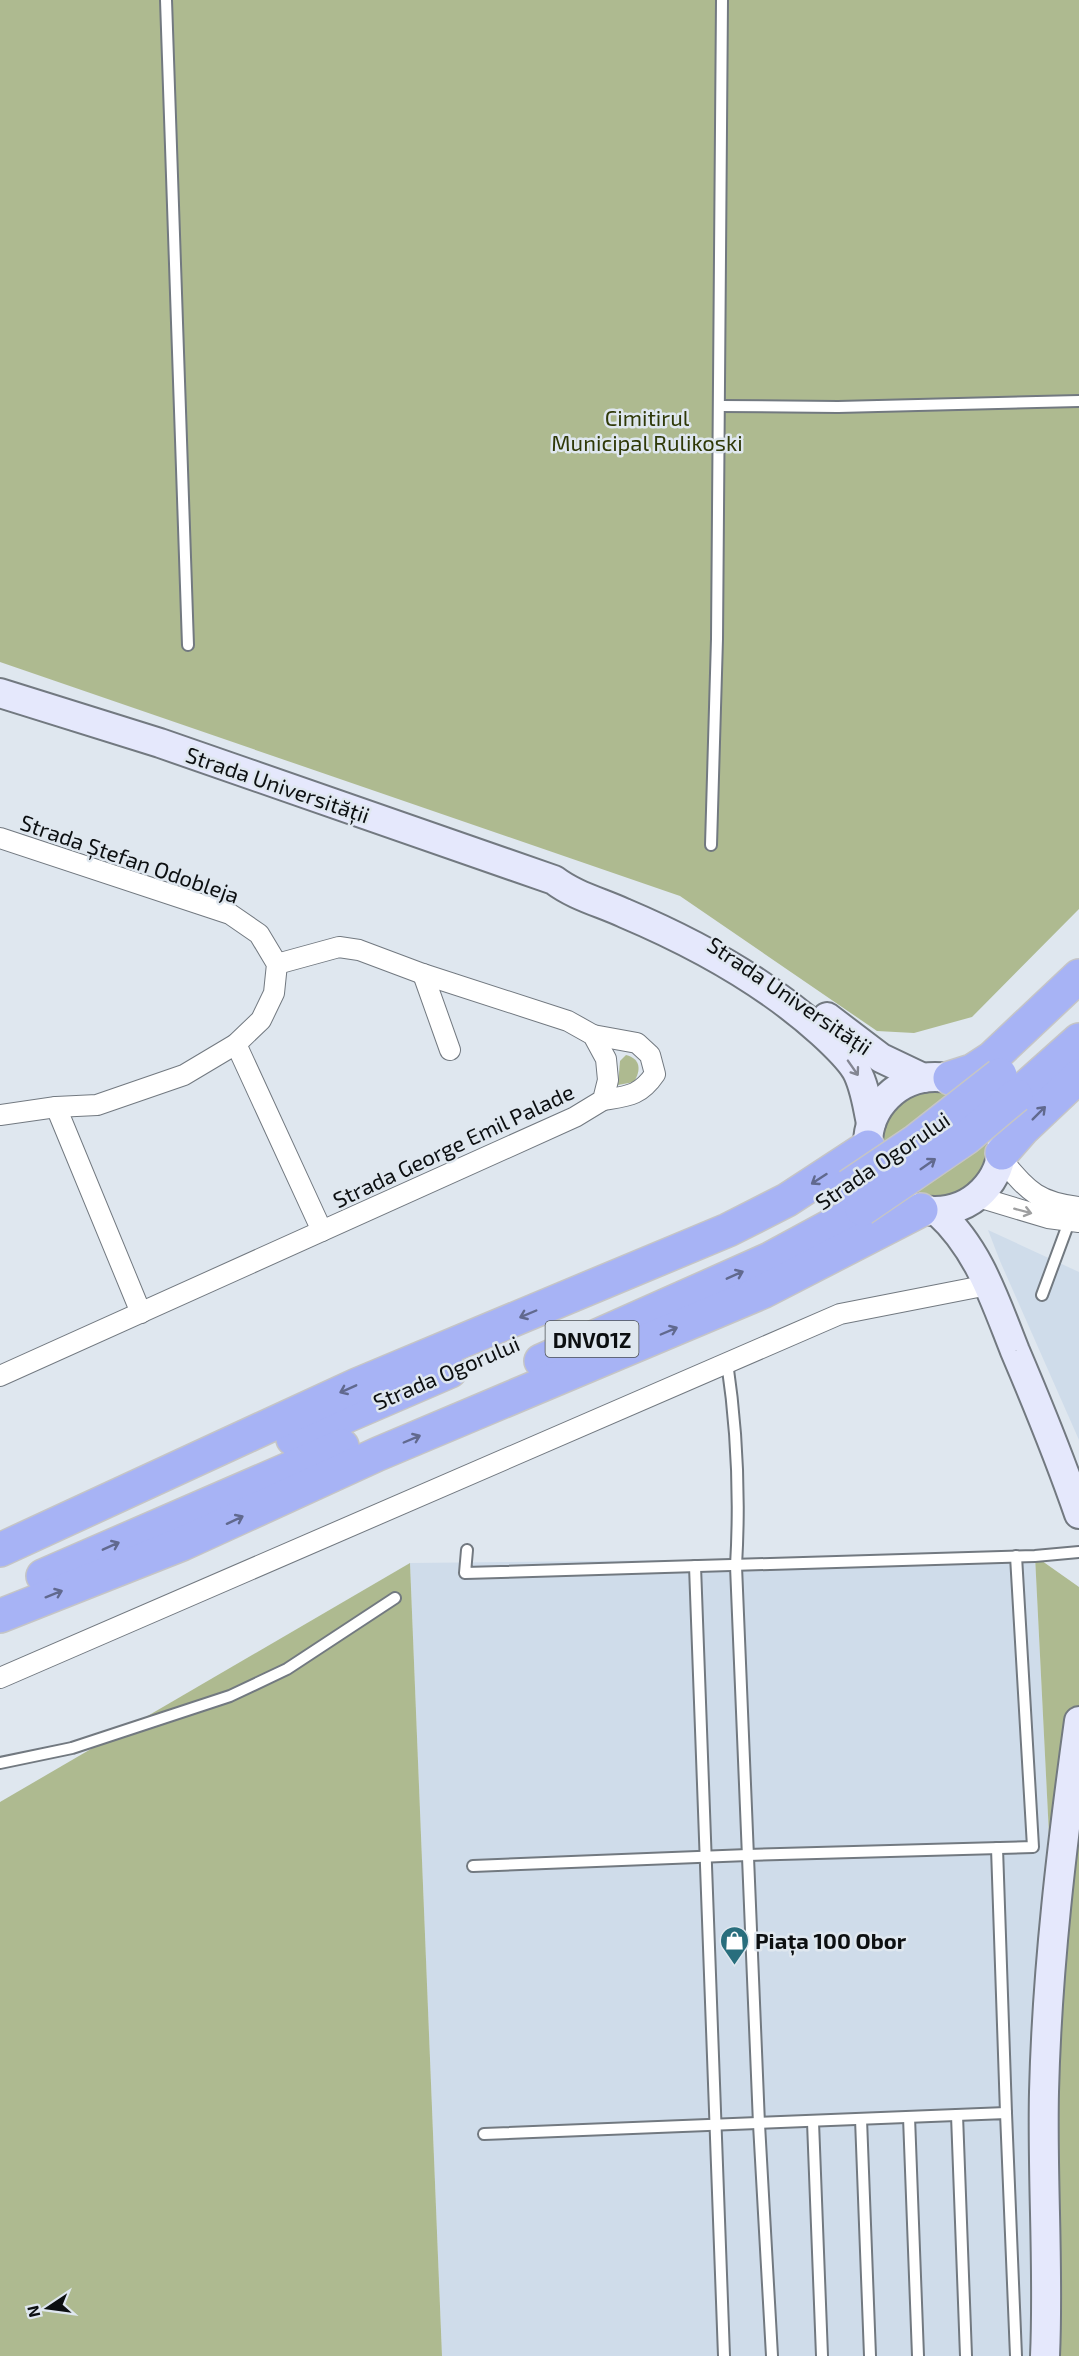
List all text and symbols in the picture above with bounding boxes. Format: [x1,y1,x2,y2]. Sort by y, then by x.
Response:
park label: Cimitirul Municipal Rulikoski [551,404,743,455]
street label: Strada Universității [182,740,373,830]
street label: Strada Ștefan Odobleja [16,808,243,910]
street label: Strada Universității [702,930,877,1061]
one-way arrow [847,1059,859,1075]
street label: Strada George Emil Palade [328,1078,578,1212]
street label: Strada Ogorului [810,1106,954,1214]
one-way arrow [1032,1106,1047,1121]
one-way arrow [920,1158,936,1170]
one-way arrow [811,1173,828,1185]
one-way arrow [1013,1206,1032,1218]
one-way arrow [726,1268,744,1280]
one-way arrow [519,1309,538,1320]
road number: DNVO1Z [546,1321,638,1357]
one-way arrow [660,1325,678,1336]
street label: Strada Ogorului [369,1329,523,1415]
one-way arrow [340,1384,358,1395]
one-way arrow [403,1433,421,1445]
one-way arrow [225,1513,243,1525]
one-way arrow [102,1540,120,1551]
one-way arrow [45,1588,63,1599]
shop icon: Piața 100 Obor [718,1924,750,1966]
place label: Piața 100 Obor [755,1927,907,1956]
north arrow [18,2278,78,2338]
text: N [22,2304,43,2319]

